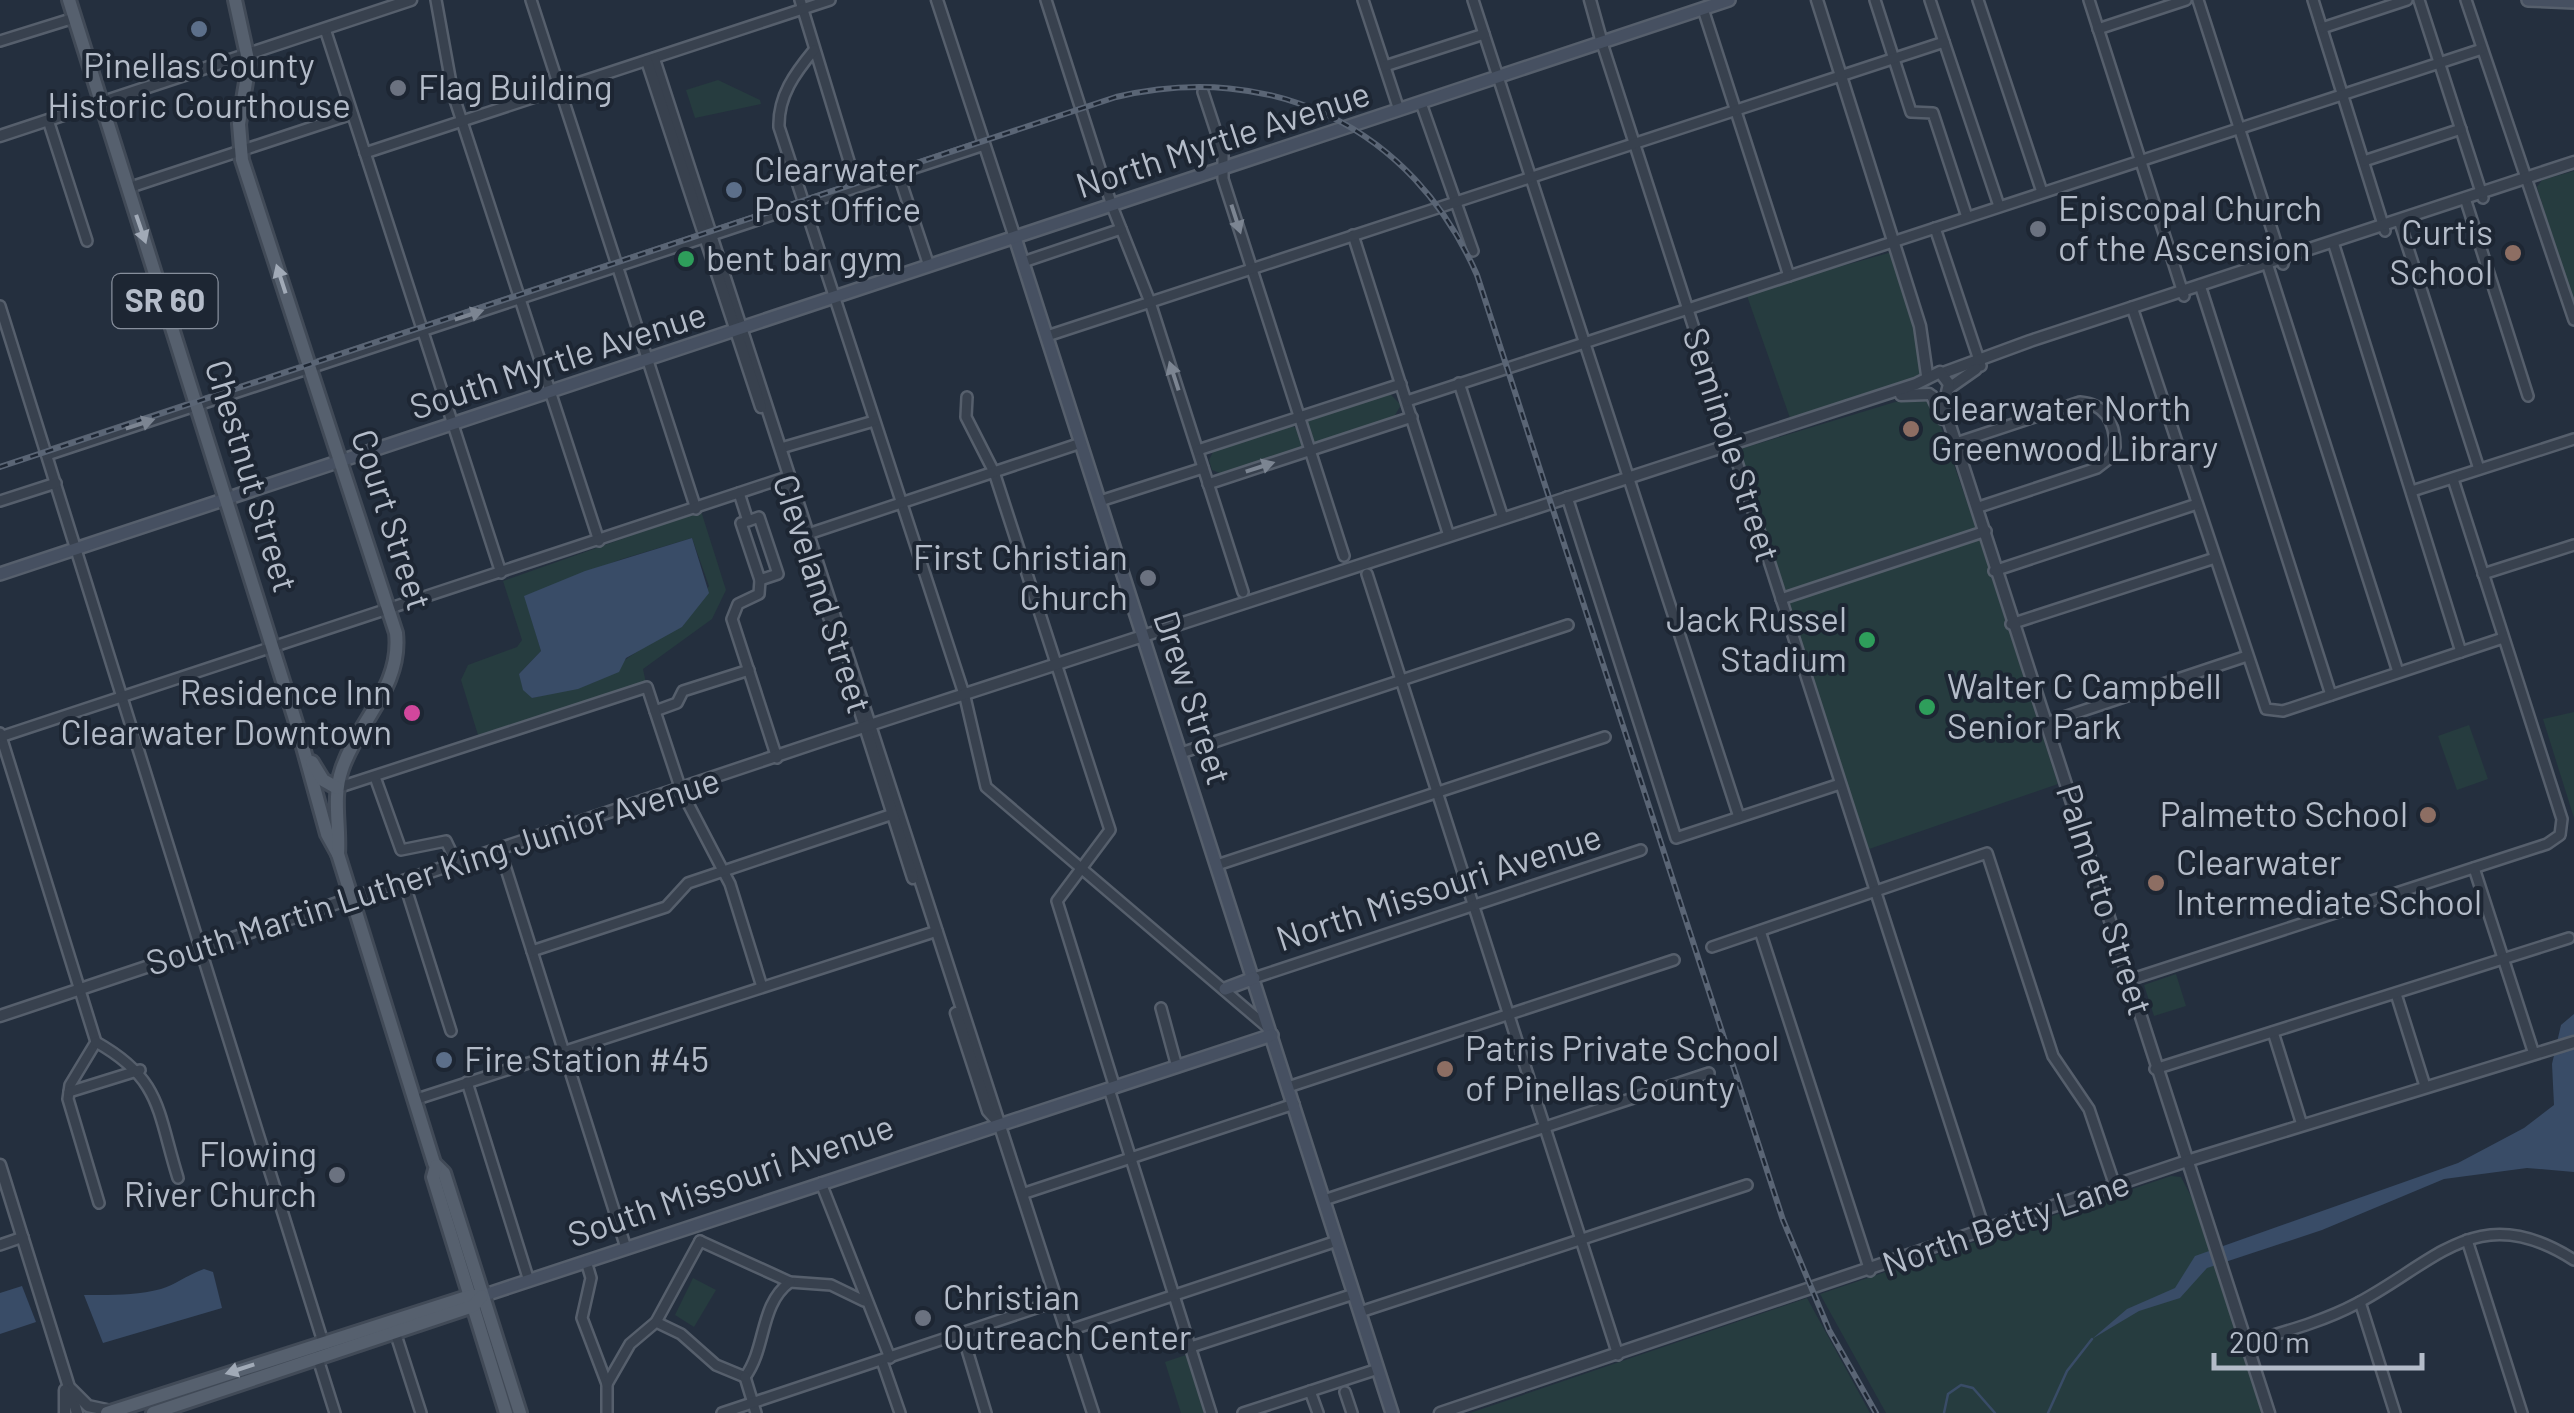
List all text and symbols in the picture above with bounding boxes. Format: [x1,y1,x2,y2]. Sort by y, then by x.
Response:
marker: Pinellas County Historic Courthouse [188,18,210,40]
place label: Pinellas County Historic Courthouse [47,43,351,125]
place label: Flag Building [418,65,612,107]
street label: North Myrtle Avenue [1070,71,1375,205]
marker: Flag Building [387,77,409,99]
place label: Clearwater Post Office [754,147,921,229]
marker: Clearwater Post Office [723,179,745,201]
place label: Episcopal Church of the Ascension [2058,186,2322,268]
one-way arrow [1229,204,1244,234]
place label: Curtis School [2390,210,2493,292]
one-way arrow [135,215,150,245]
marker: Episcopal Church of the Ascension [2027,218,2049,240]
place label: bent bar gym [706,236,903,278]
marker: Curtis School [2502,242,2524,264]
marker: bent bar gym [675,248,697,270]
one-way arrow [272,264,287,294]
road number: SR 60 [112,274,218,328]
street label: South Myrtle Avenue [404,291,711,427]
one-way arrow [455,307,485,322]
street label: Seminole Street [1675,322,1791,567]
street label: Chestnut Street [198,354,308,597]
one-way arrow [1165,361,1180,391]
place label: Clearwater North Greenwood Library [1931,386,2218,468]
one-way arrow [125,416,155,431]
marker: Clearwater North Greenwood Library [1900,418,1922,440]
street label: Court Street [344,424,442,615]
one-way arrow [1245,459,1275,474]
street label: Cleveland Street [766,469,882,718]
place label: First Christian Church [913,535,1128,617]
marker: First Christian Church [1137,567,1159,589]
place label: Jack Russel Stadium [1666,597,1847,679]
street label: Drew Street [1146,605,1242,790]
marker: Jack Russel Stadium [1856,629,1878,651]
place label: Walter C Campbell Senior Park [1947,664,2222,746]
place label: Residence Inn Clearwater Downtown [61,670,392,752]
marker: Walter C Campbell Senior Park [1916,696,1938,718]
marker: Residence Inn Clearwater Downtown [401,702,423,724]
street label: South Martin Luther King Junior Avenue [140,757,724,983]
street label: Palmetto Street [2049,779,2163,1020]
place label: Palmetto School [2160,792,2408,834]
marker: Palmetto School [2417,804,2439,826]
street label: North Missouri Avenue [1270,814,1606,959]
place label: Clearwater Intermediate School [2176,840,2482,922]
marker: Clearwater Intermediate School [2145,872,2167,894]
place label: Patris Private School of Pinellas County [1465,1026,1779,1108]
place label: Fire Station #45 [464,1037,709,1079]
marker: Fire Station #45 [433,1049,455,1071]
marker: Patris Private School of Pinellas County [1434,1058,1456,1080]
street label: South Missouri Avenue [562,1104,899,1255]
place label: Flowing River Church [124,1132,317,1214]
street label: North Betty Lane [1876,1160,2134,1284]
marker: Flowing River Church [326,1164,348,1186]
place label: Christian Outreach Center [943,1275,1192,1357]
marker: Christian Outreach Center [912,1307,934,1329]
scale bar [2214,1308,2422,1370]
text: 200 m [2229,1323,2310,1359]
one-way arrow [225,1363,255,1378]

